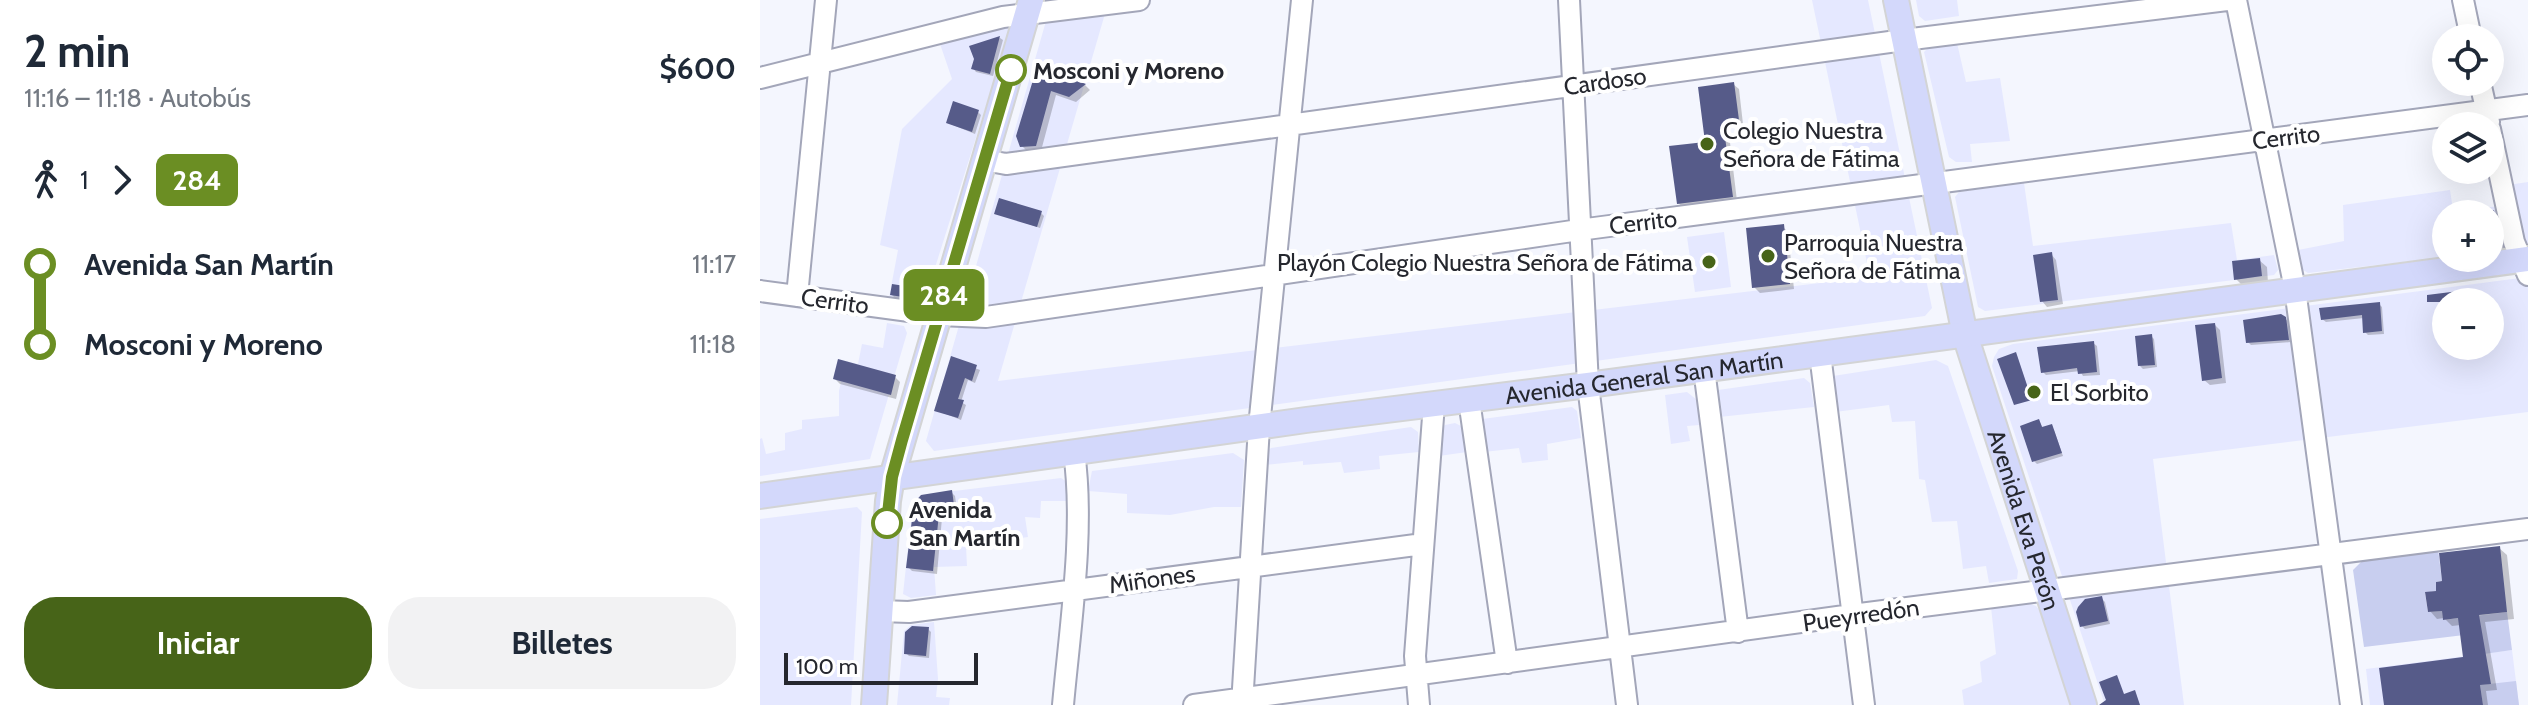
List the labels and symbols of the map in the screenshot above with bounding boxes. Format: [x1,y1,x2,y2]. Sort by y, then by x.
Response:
marker: Mosconi y Moreno [996,55,1026,85]
place label: Mosconi y Moreno [1033,56,1224,85]
street label: Cardoso [1562,61,1648,101]
place label: Colegio Nuestra Señora de Fátima [1723,116,1900,173]
street label: Cerrito [2250,118,2322,156]
marker: Colegio Nuestra Señora de Fátima [1698,135,1716,153]
street label: Cerrito [1607,203,1679,241]
place label: Parroquia Nuestra Señora de Fátima [1784,228,1964,285]
marker: Parroquia Nuestra Señora de Fátima [1759,247,1777,265]
place label: Playón Colegio Nuestra Señora de Fátima [1277,248,1693,277]
marker: Playón Colegio Nuestra Señora de Fátima [1700,253,1718,271]
line badge: 284 [898,269,990,321]
street label: Cerrito [799,282,871,320]
street label: Avenida General San Martín [1503,345,1785,410]
place label: El Sorbito [2050,378,2149,407]
marker: El Sorbito [2025,383,2043,401]
street label: Avenida Eva Perón [1982,426,2067,613]
place label: Avenida San Martín [909,495,1021,552]
marker: Avenida San Martín [872,508,902,538]
street label: Miñones [1107,559,1197,599]
street label: Pueyrredón [1801,592,1921,638]
scale bar [784,649,978,685]

